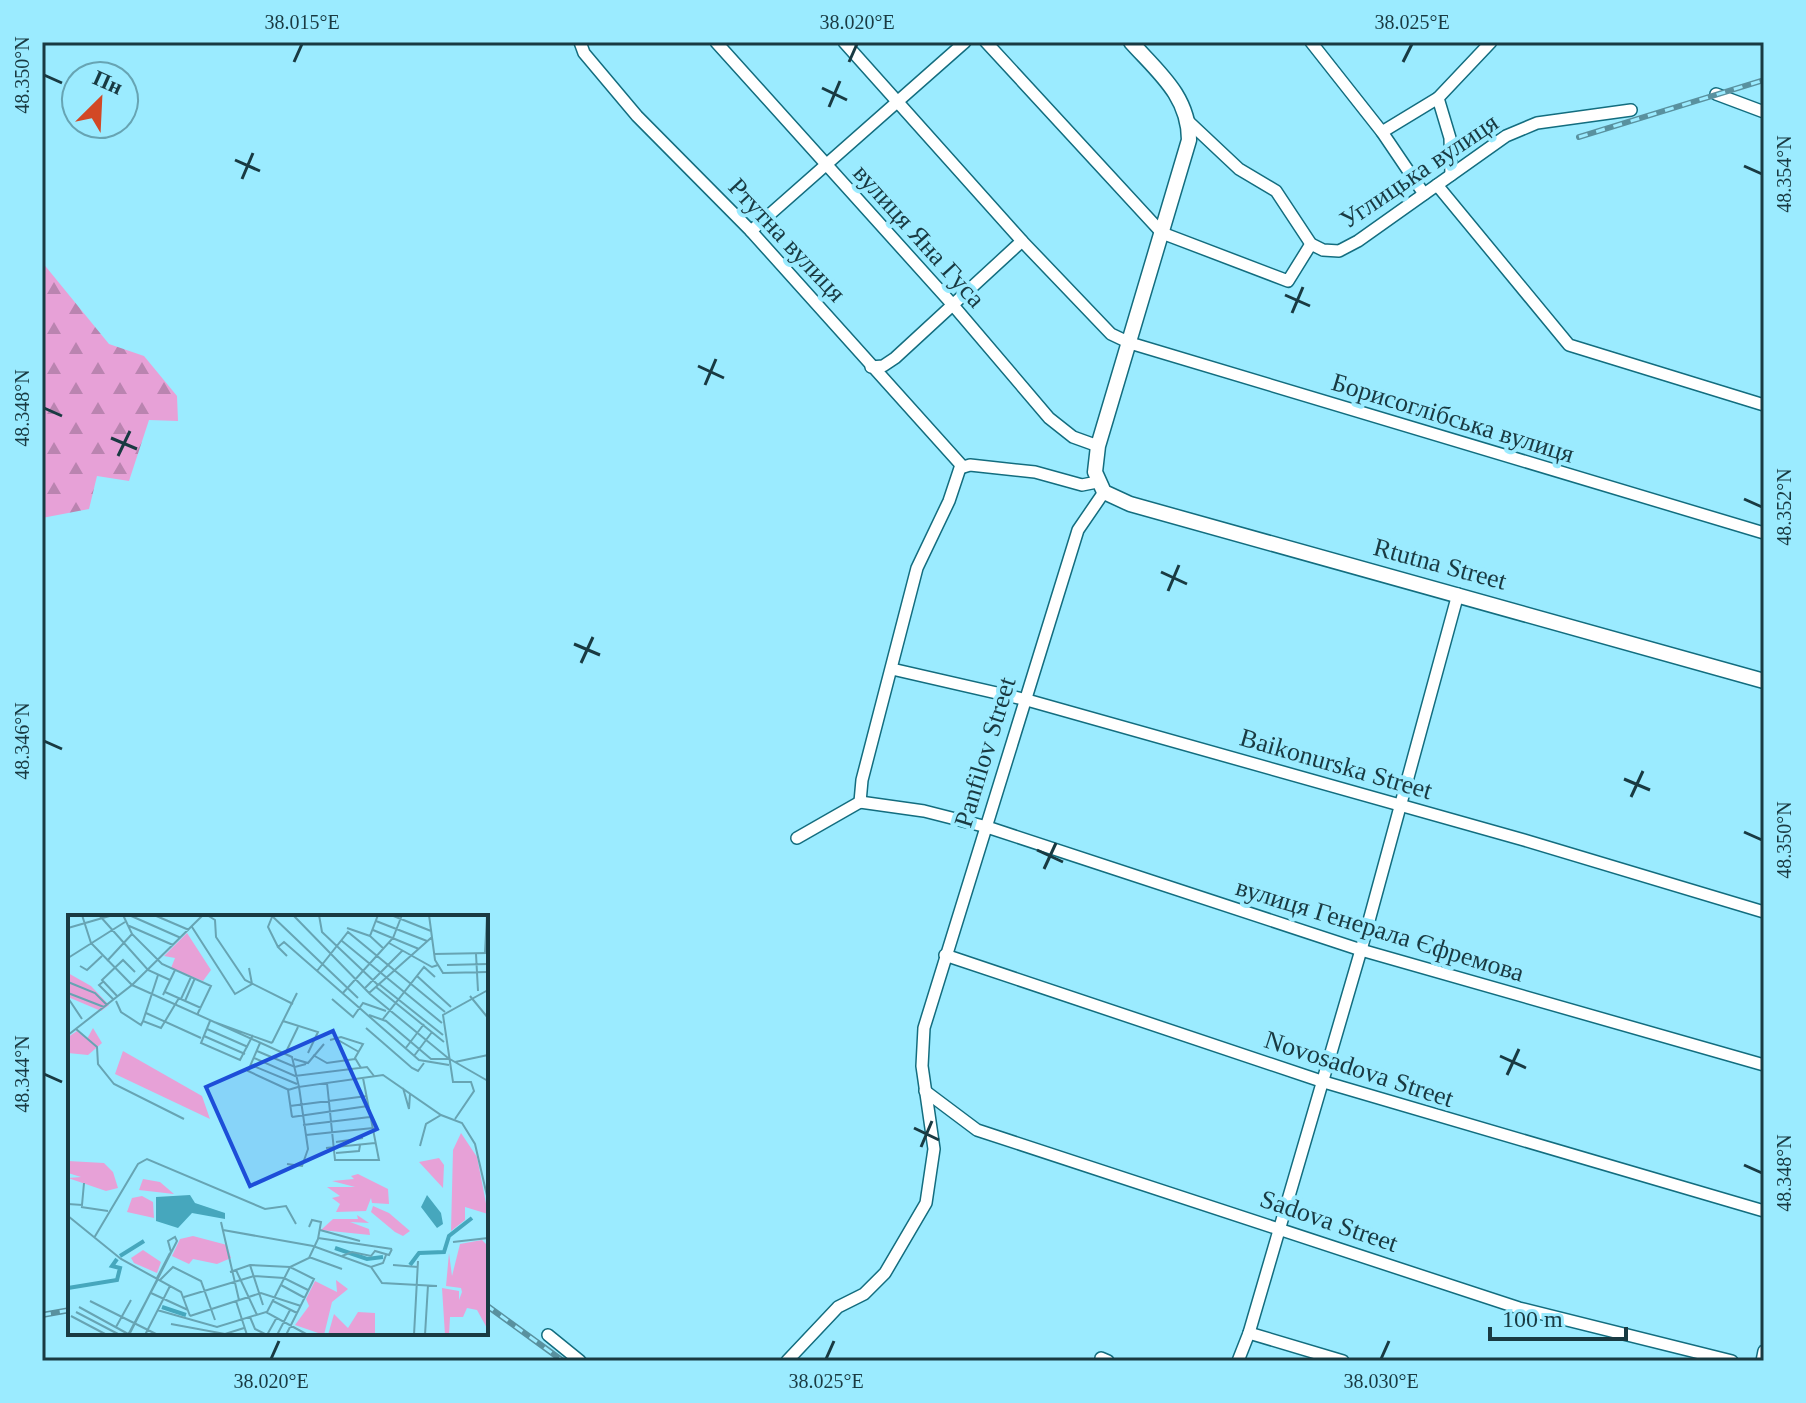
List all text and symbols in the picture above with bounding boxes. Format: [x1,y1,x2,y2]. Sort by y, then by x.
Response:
text: 38.015°E [264,11,340,33]
text: 38.020°E [819,11,895,33]
text: 38.025°E [1374,11,1450,33]
text: 48.350°N [11,36,33,114]
north arrow [60,60,140,140]
text: Пн [89,65,127,100]
street label: Углицька вулиця [1334,107,1504,235]
text: 48.354°N [1773,135,1795,213]
street label: вулиця Яна Гуса [847,159,991,314]
street label: Ртутна вулиця [723,172,851,308]
street label: Борисоглібська вулиця [1328,367,1578,469]
text: 48.348°N [11,369,33,447]
text: 48.352°N [1773,468,1795,546]
street label: Rtutna Street [1370,532,1510,596]
street label: Panfilov Street [948,673,1022,830]
text: 48.346°N [11,702,33,780]
street label: Baikonurska Street [1237,723,1436,806]
text: 48.350°N [1773,801,1795,879]
street label: вулиця Генерала Єфремова [1232,872,1528,988]
inset map [68,915,488,1335]
street label: Novosadova Street [1261,1025,1458,1113]
text: 48.344°N [11,1035,33,1113]
text: 48.348°N [1773,1134,1795,1212]
street label: Sadova Street [1256,1184,1402,1258]
scale bar [1490,1291,1626,1341]
text: 100 m [1502,1306,1563,1332]
text: 38.020°E [233,1370,309,1392]
text: 38.025°E [788,1370,864,1392]
text: 38.030°E [1343,1370,1419,1392]

